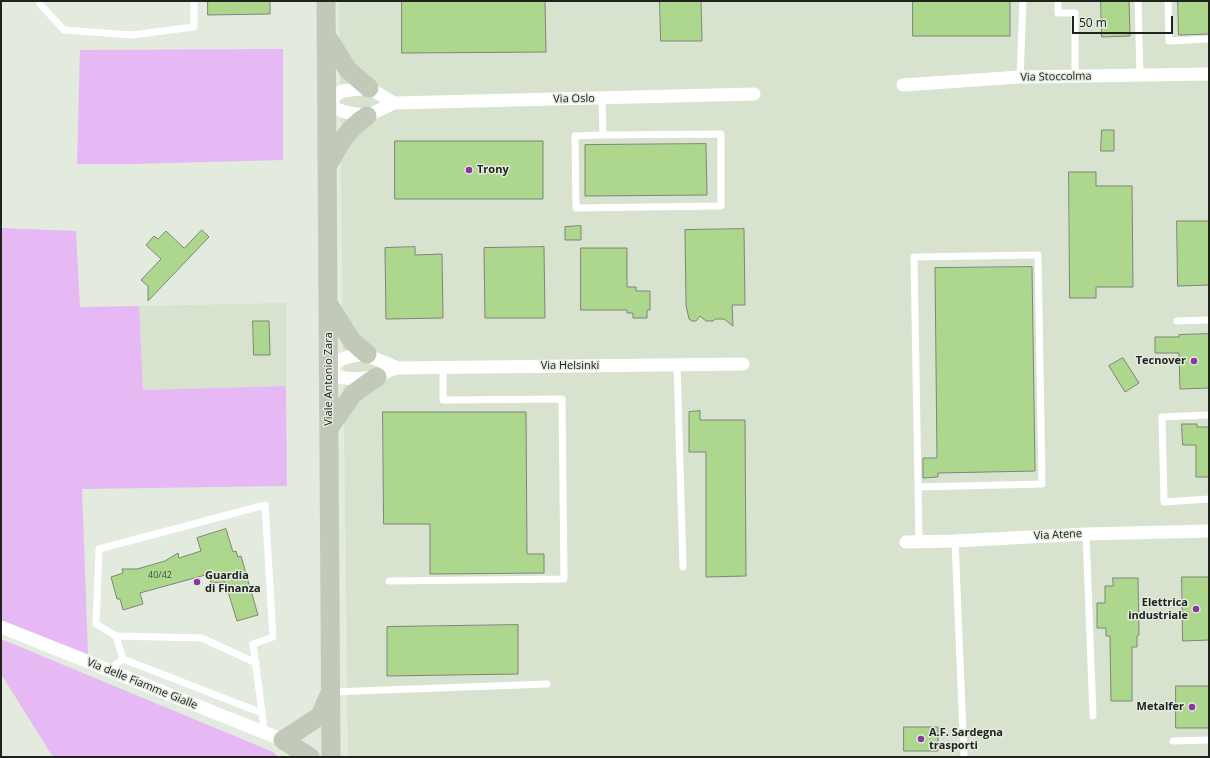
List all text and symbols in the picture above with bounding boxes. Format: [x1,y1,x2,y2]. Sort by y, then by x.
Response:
scale bar [1074,8,1175,34]
text: 50 m [1079,14,1107,31]
street label: Via Stoccolma [1020,70,1092,84]
street label: Via Oslo [553,92,595,106]
place label: Trony [477,163,509,177]
marker: Trony [464,165,474,175]
street label: Viale Antonio Zara [322,332,336,426]
place label: Tecnover [1136,354,1186,368]
marker: Tecnover [1189,356,1199,366]
street label: Via Helsinki [541,359,599,373]
street label: Via Atene [1034,527,1082,543]
place label: Guardia di Finanza [205,569,261,595]
house number: 40/42 [148,570,172,580]
marker: Guardia di Finanza [192,577,202,587]
place label: Elettrica industriale [1128,596,1188,622]
marker: Elettrica industriale [1191,604,1201,614]
street label: Via delle Fiamme Gialle [85,656,199,712]
place label: Metalfer [1137,700,1184,714]
marker: Metalfer [1187,702,1197,712]
place label: A.F. Sardegna trasporti [929,726,1003,752]
marker: A.F. Sardegna trasporti [916,734,926,744]

